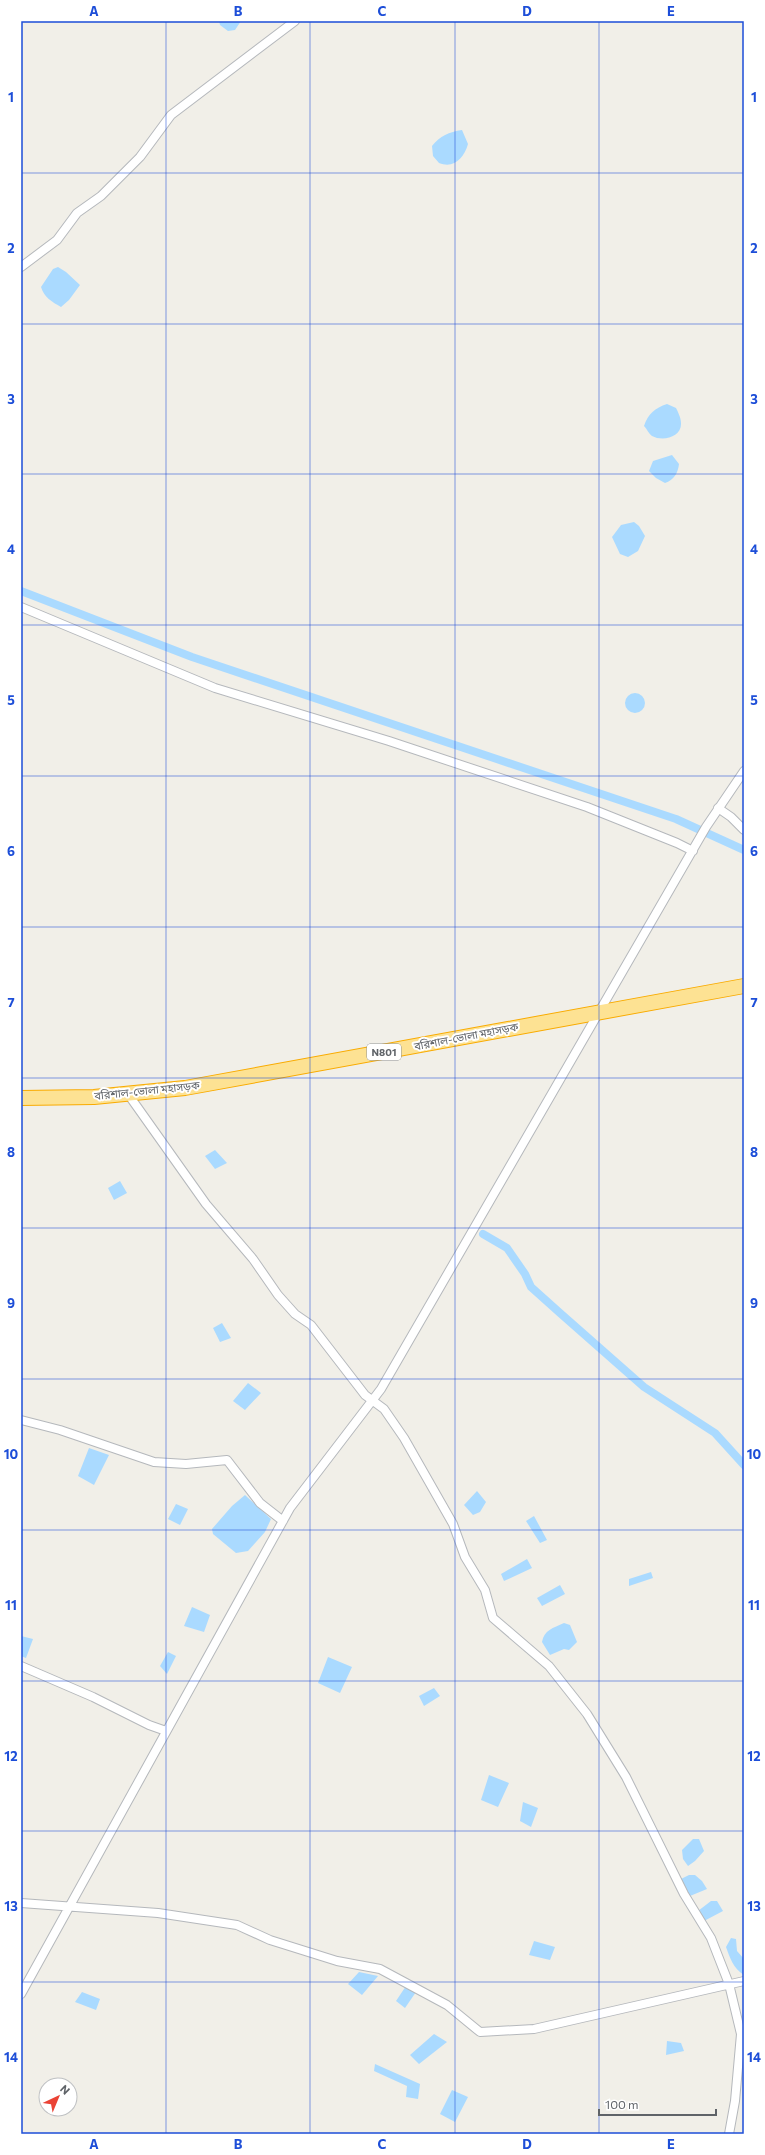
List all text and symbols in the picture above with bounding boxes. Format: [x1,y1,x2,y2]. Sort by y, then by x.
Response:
text: A [89,3,99,19]
text: B [234,3,243,19]
text: C [378,3,387,19]
text: D [522,3,532,19]
text: E [667,3,675,19]
text: 1 [8,89,14,105]
text: 1 [751,89,757,105]
text: 2 [7,240,15,256]
text: 2 [750,240,758,256]
text: 3 [7,391,15,407]
text: 3 [750,391,758,407]
text: 4 [7,541,15,557]
text: 4 [750,541,758,557]
text: 5 [7,692,15,708]
text: 5 [750,692,758,708]
text: 6 [7,843,15,859]
text: 6 [750,843,758,859]
text: 7 [7,994,15,1010]
text: 7 [750,994,758,1010]
street label: বরিশাল-ভোলা মহাসড়ক [412,1019,519,1053]
road number: N801 [367,1044,401,1060]
street label: বরিশাল-ভোলা মহাসড়ক [93,1078,200,1102]
text: 8 [7,1144,15,1160]
text: 8 [750,1144,758,1160]
text: 9 [7,1295,15,1311]
text: 9 [750,1295,758,1311]
text: 10 [4,1446,19,1462]
text: 10 [747,1446,762,1462]
text: 11 [5,1597,17,1613]
text: 11 [748,1597,760,1613]
text: 12 [4,1748,18,1764]
text: 12 [747,1748,761,1764]
text: 13 [4,1898,18,1914]
text: 13 [747,1898,761,1914]
text: 14 [4,2049,18,2065]
text: 14 [747,2049,761,2065]
north arrow [38,2077,78,2117]
text: N [58,2082,73,2097]
scale bar [599,2091,716,2117]
text: 100 m [605,2097,639,2111]
text: A [89,2136,99,2152]
text: B [234,2136,243,2152]
text: C [378,2136,387,2152]
text: D [522,2136,532,2152]
text: E [667,2136,675,2152]

